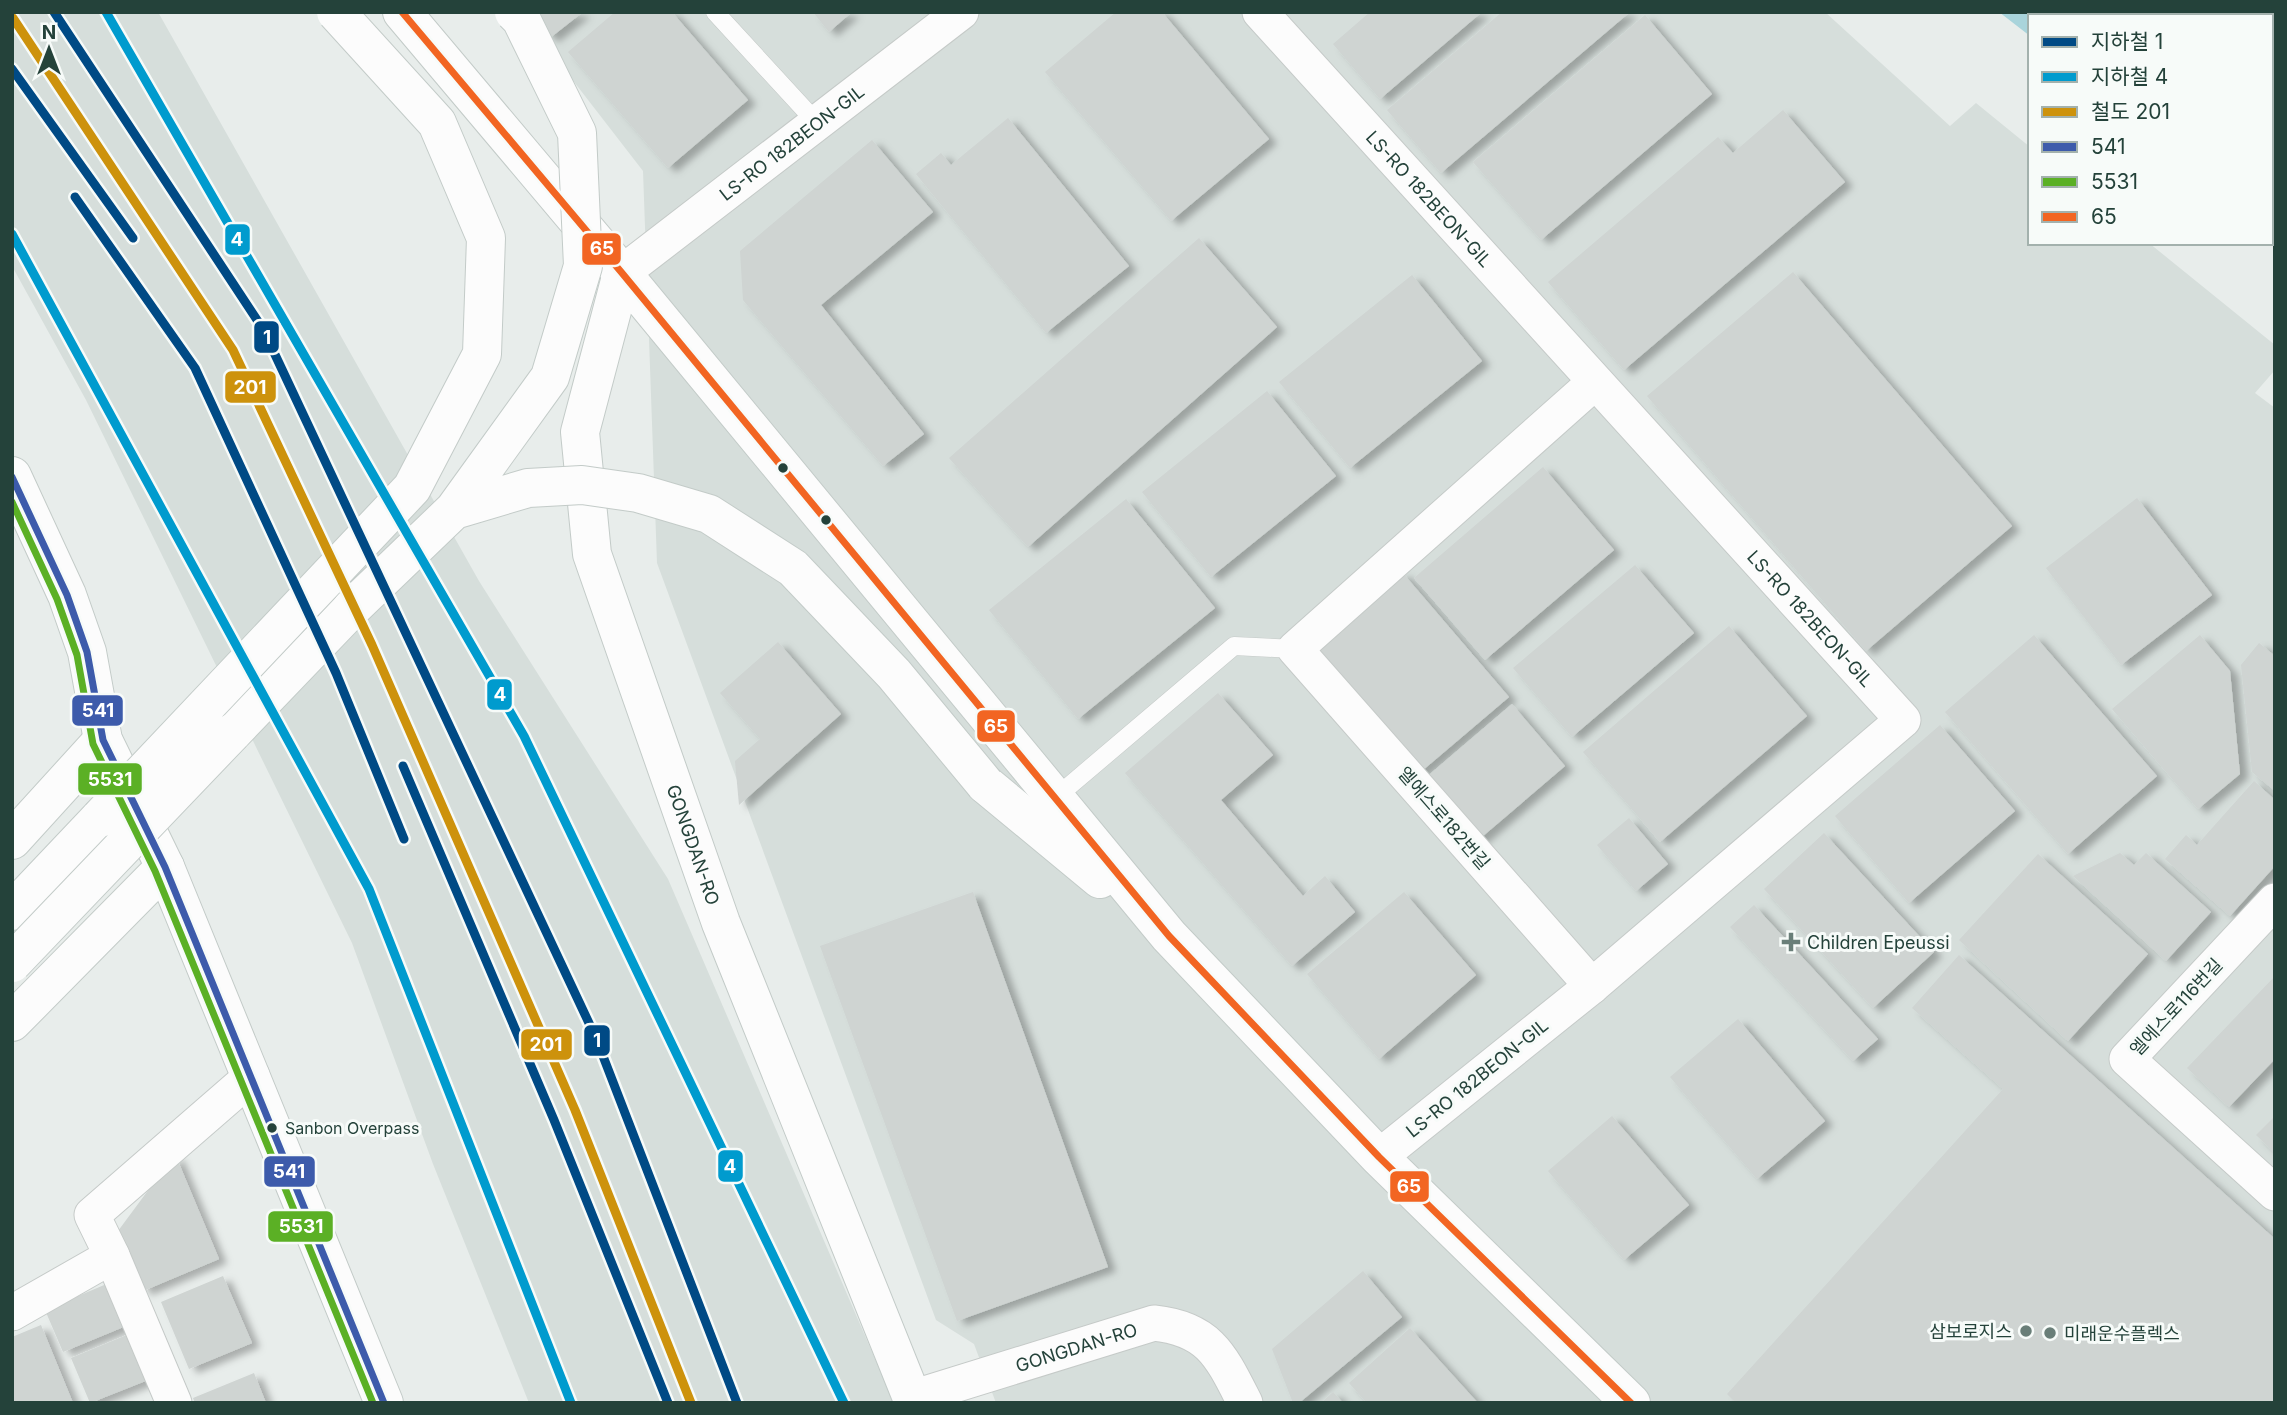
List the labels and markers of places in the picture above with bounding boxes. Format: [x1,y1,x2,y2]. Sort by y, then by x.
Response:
unlabelled marker [776,461,790,475]
unlabelled marker [819,513,833,527]
marker: Children Epeussi [1781,932,1801,952]
place label: Children Epeussi [1807,932,1950,953]
place label: Sanbon Overpass [285,1118,419,1138]
marker: Sanbon Overpass [265,1121,279,1135]
place label: 삼보로지스 [1929,1321,2012,1342]
marker: 삼보로지스 [2018,1323,2034,1339]
place label: 미래운수플렉스 [2064,1323,2180,1344]
marker: 미래운수플렉스 [2042,1325,2058,1341]

